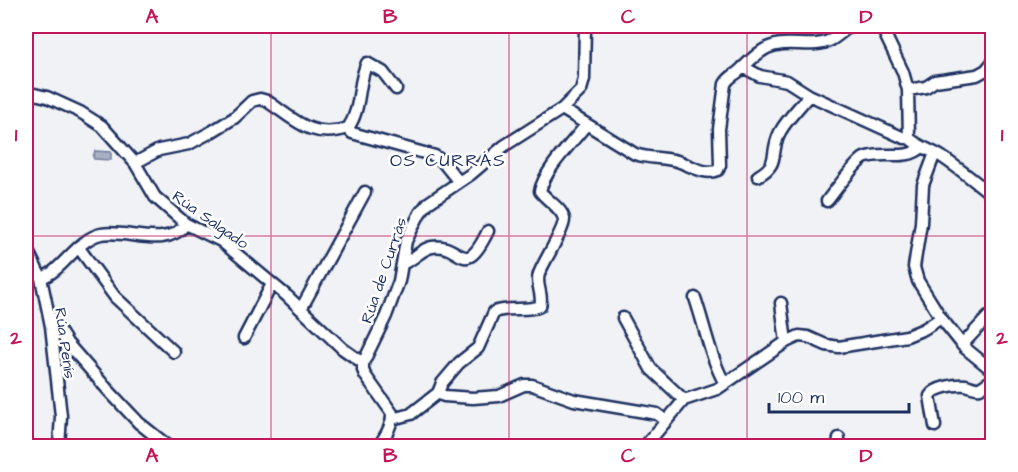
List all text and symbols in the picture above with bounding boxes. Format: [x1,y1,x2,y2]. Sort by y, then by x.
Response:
text: A [146,3,159,31]
text: B [383,3,398,31]
text: C [621,3,636,31]
text: D [860,3,873,31]
text: 1 [15,121,18,149]
text: 1 [1001,121,1004,149]
district label: OS CURRÁS [390,148,506,173]
street label: Rúa Salgado [167,185,253,255]
street label: Rúa de Currás [356,214,412,326]
street label: Rúa Penís [49,306,81,380]
text: 2 [9,324,22,352]
text: 2 [995,324,1008,352]
scale bar [769,376,908,414]
text: 100 m [778,385,824,410]
text: A [146,442,159,470]
text: B [383,442,398,470]
text: C [621,442,636,470]
text: D [860,442,873,470]

